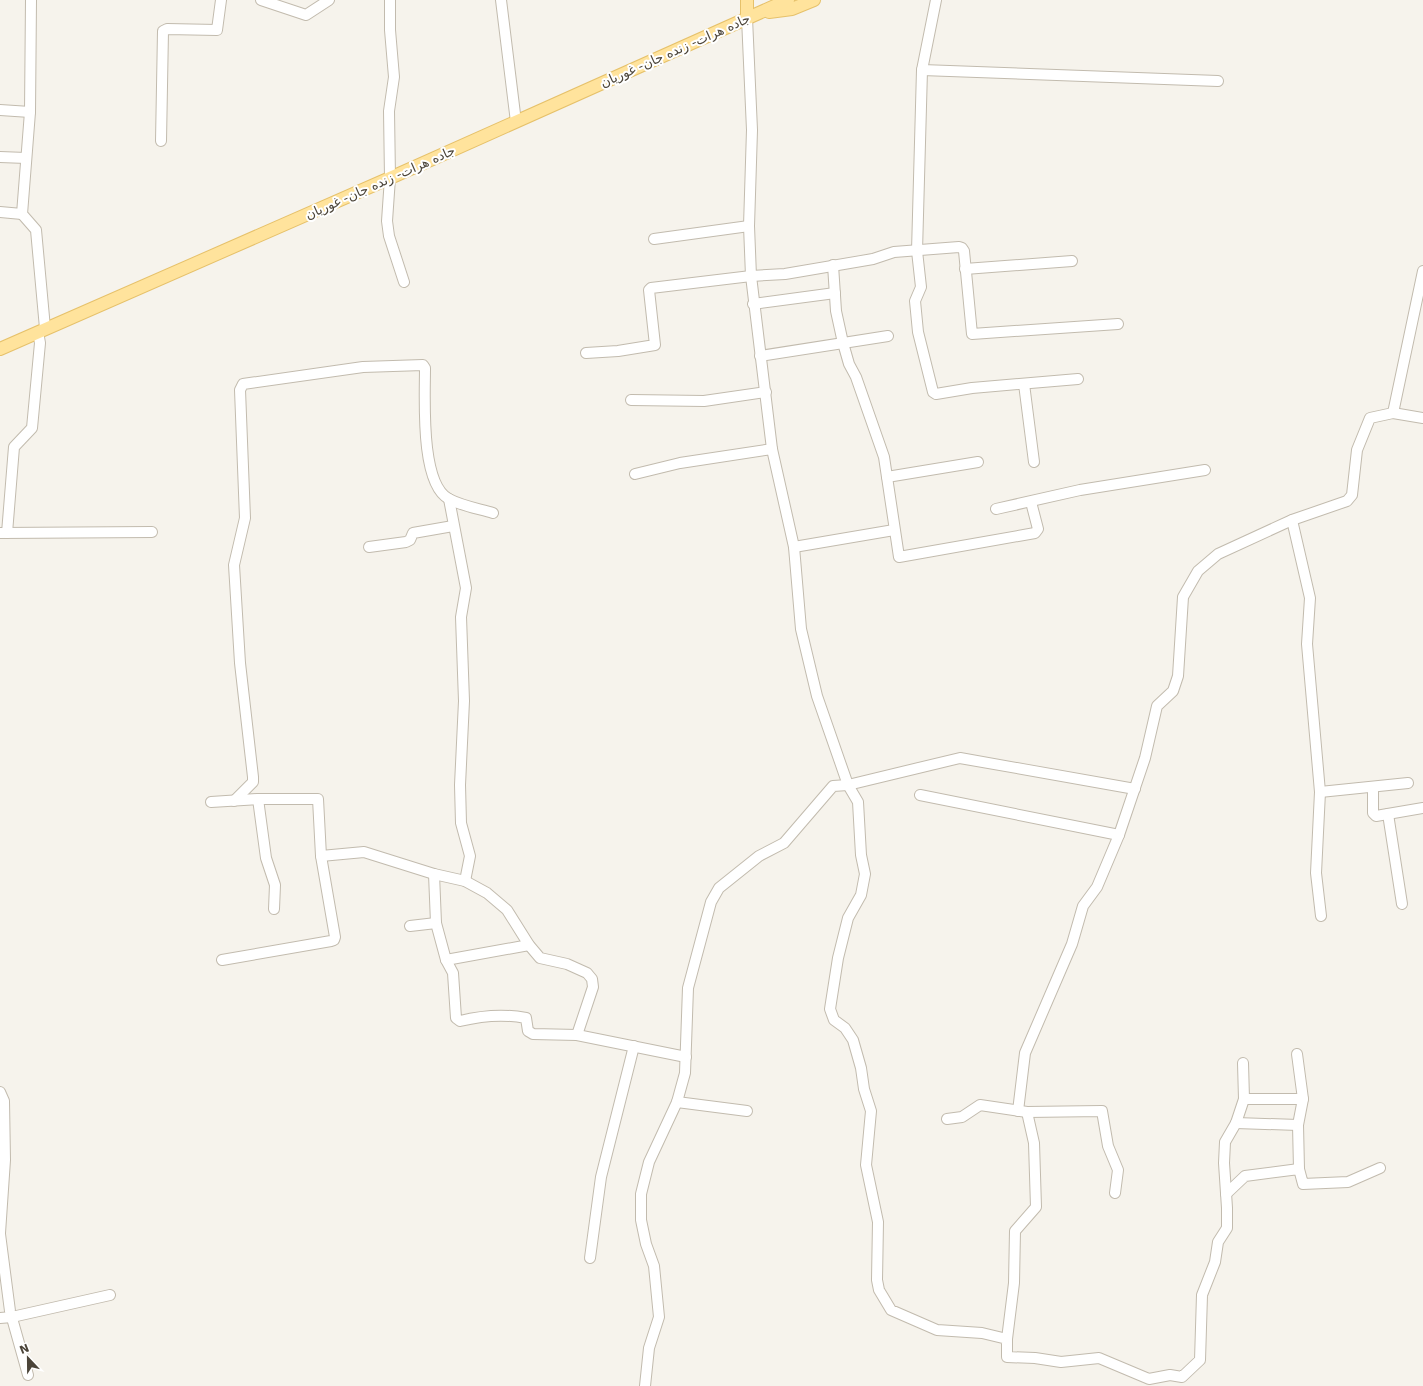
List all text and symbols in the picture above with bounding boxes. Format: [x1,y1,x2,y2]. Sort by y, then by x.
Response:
street label: جاده هرات- زنده جان- غوریان [598,11,753,91]
street label: جاده هرات- زنده جان- غوریان [303,143,458,223]
north arrow [8,1338,48,1378]
text: N [18,1341,31,1357]

